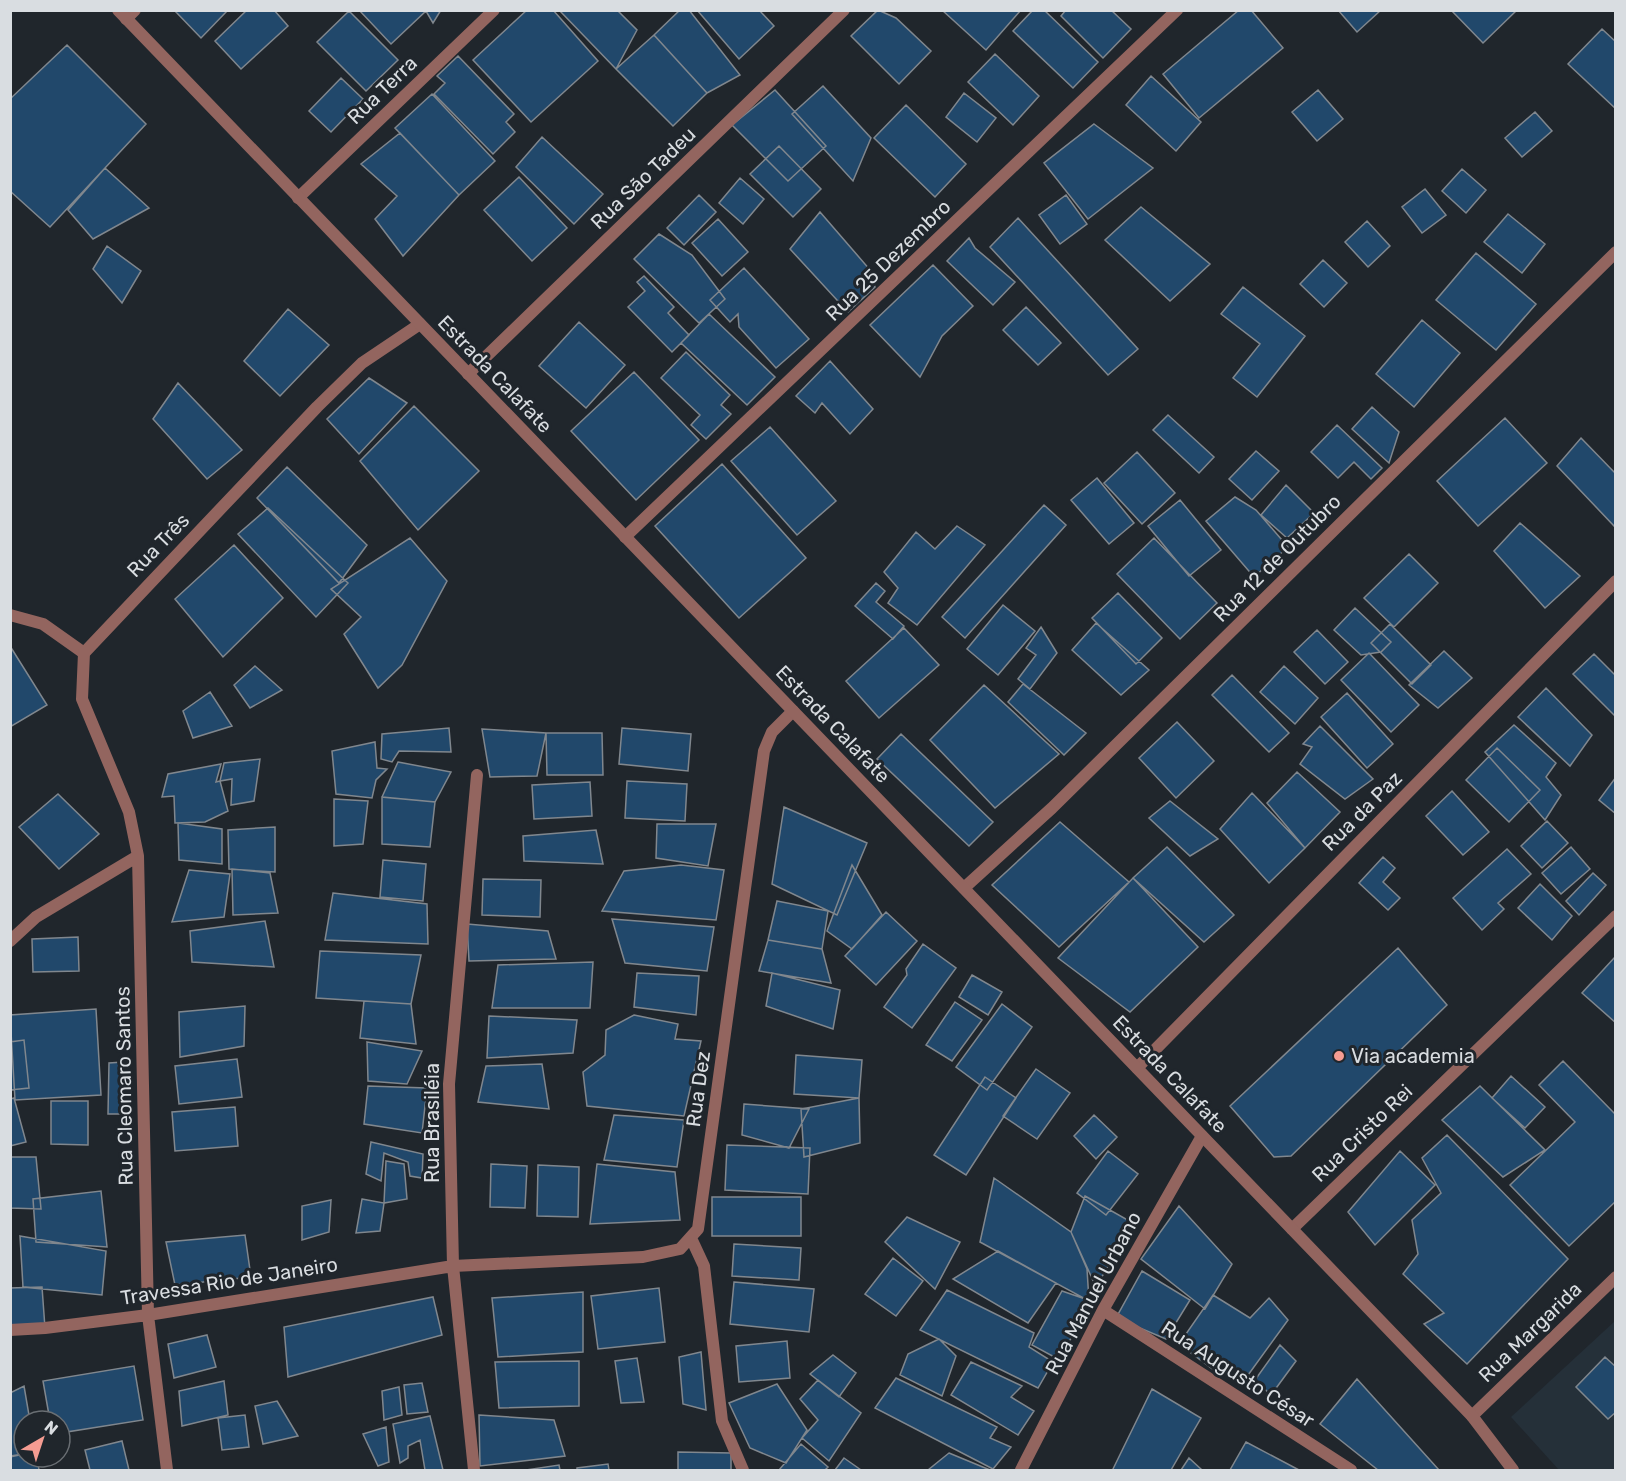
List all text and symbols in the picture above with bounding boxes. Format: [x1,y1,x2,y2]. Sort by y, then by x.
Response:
street label: Rua Terra [342,51,422,129]
street label: Rua São Tadeu [586,122,700,234]
street label: Rua 25 Dezembro [821,194,955,326]
street label: Estrada Calafate [433,310,557,438]
street label: Rua 12 de Outubro [1208,489,1346,627]
street label: Rua Três [122,508,194,582]
street label: Estrada Calafate [771,660,895,788]
street label: Rua da Paz [1317,766,1407,856]
street label: Rua Cleomaro Santos [110,986,138,1186]
street label: Estrada Calafate [1108,1010,1232,1138]
place label: Via academia [1351,1044,1475,1068]
marker: Via academia [1332,1049,1346,1063]
street label: Rua Dez [681,1050,715,1128]
street label: Rua Brasiléia [420,1063,444,1183]
street label: Rua Cristo Rei [1307,1079,1417,1187]
street label: Rua Manuel Urbano [1040,1207,1146,1379]
street label: Travessa Rio de Janeiro [119,1252,339,1310]
street label: Rua Margarida [1474,1277,1586,1387]
street label: Rua Augusto César [1157,1316,1319,1433]
north arrow [12,1409,72,1469]
text: N [41,1417,62,1439]

